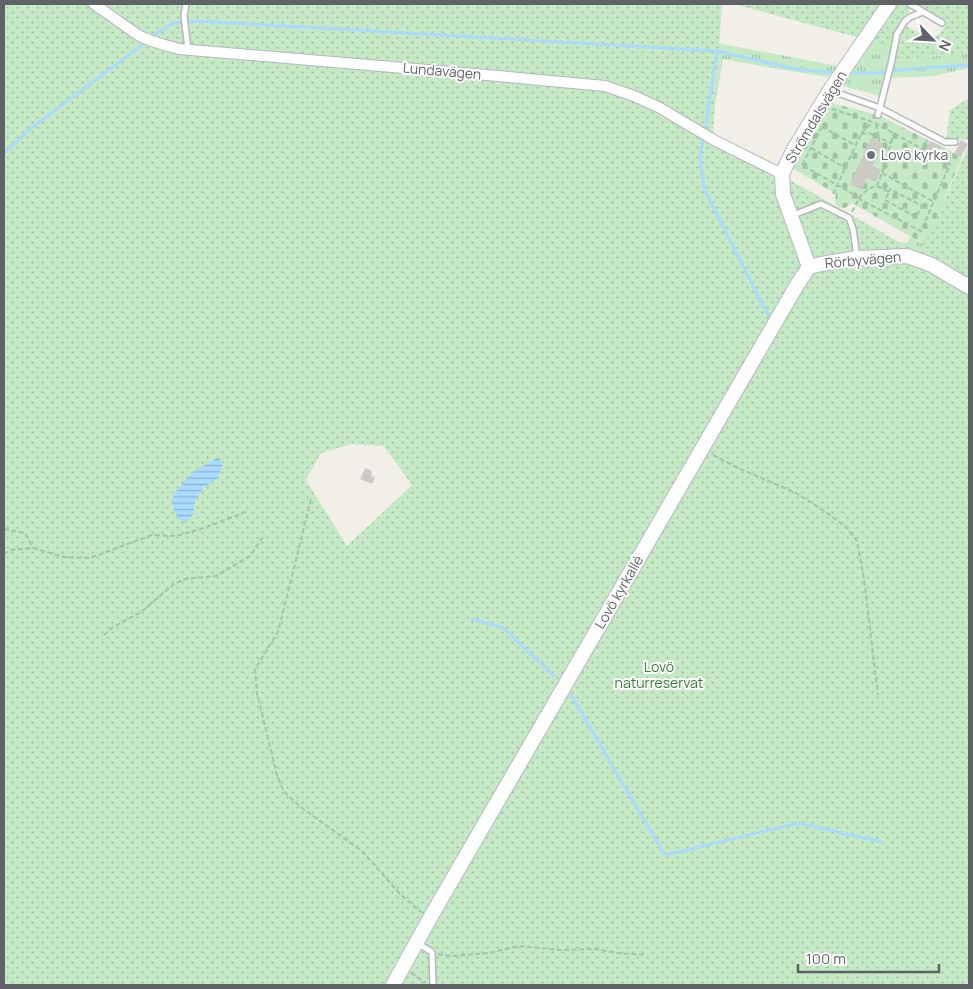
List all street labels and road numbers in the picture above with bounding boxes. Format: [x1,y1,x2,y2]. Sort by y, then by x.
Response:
street label: Lundavägen [402,58,482,83]
street label: Strömdalsvägen [780,67,851,167]
street label: Rörbyvägen [824,247,902,272]
street label: Lovö kyrkallé [590,552,647,632]

